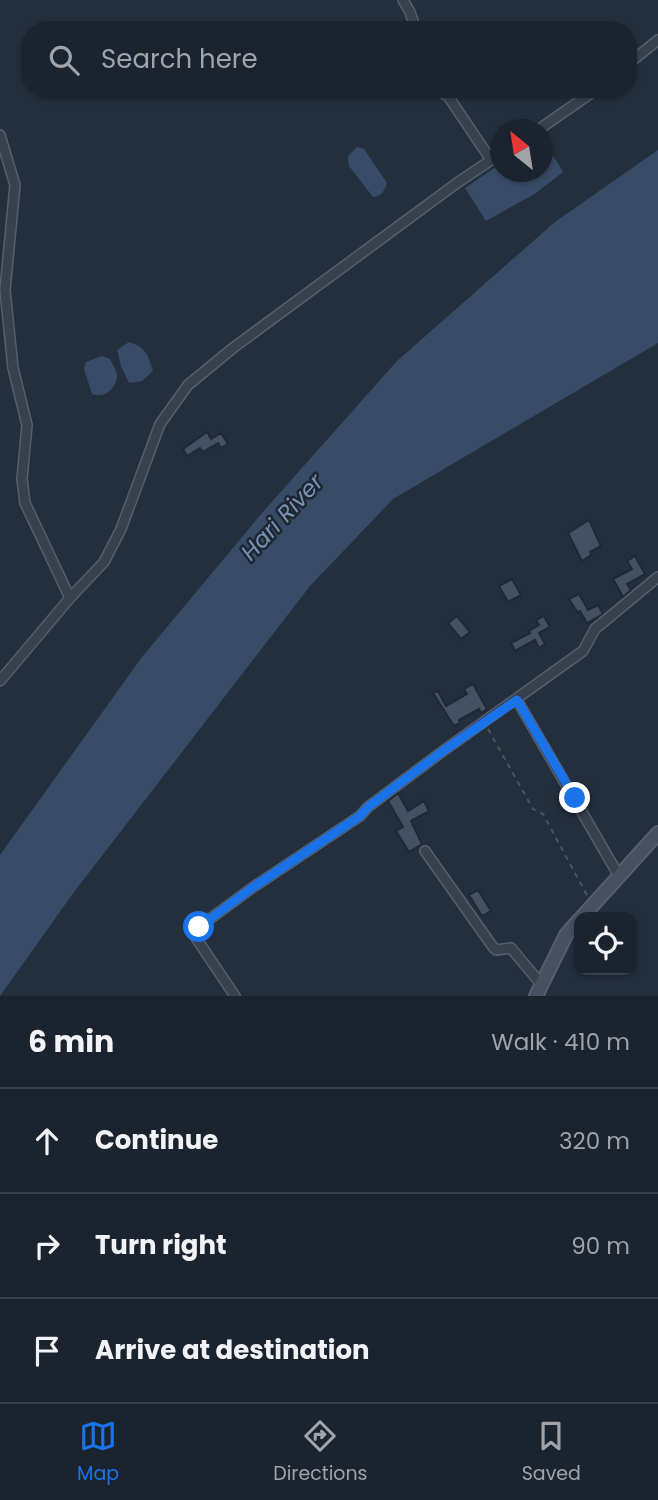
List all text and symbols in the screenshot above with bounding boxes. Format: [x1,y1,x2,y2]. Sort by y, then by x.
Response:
search box [21,21,637,98]
icon: search [45,41,83,79]
text: Search here [101,41,258,77]
north arrow [490,119,553,182]
water label: Hari River [233,466,331,567]
route end [559,782,590,813]
route start [183,911,214,942]
map controls [574,912,637,975]
button: locate [574,912,637,975]
text: 6 min [28,1020,114,1063]
text: Walk · 410 m [491,1026,630,1058]
icon: ahead [28,1122,66,1160]
text: Continue [95,1122,218,1158]
text: 320 m [559,1125,630,1157]
icon: right [28,1227,66,1265]
text: Turn right [95,1227,227,1263]
text: 90 m [571,1230,630,1262]
icon: arrive [28,1332,66,1370]
text: Arrive at destination [95,1332,370,1368]
tab: Map [77,1417,119,1488]
tab: Directions [273,1417,368,1488]
tab: Saved [522,1417,581,1488]

